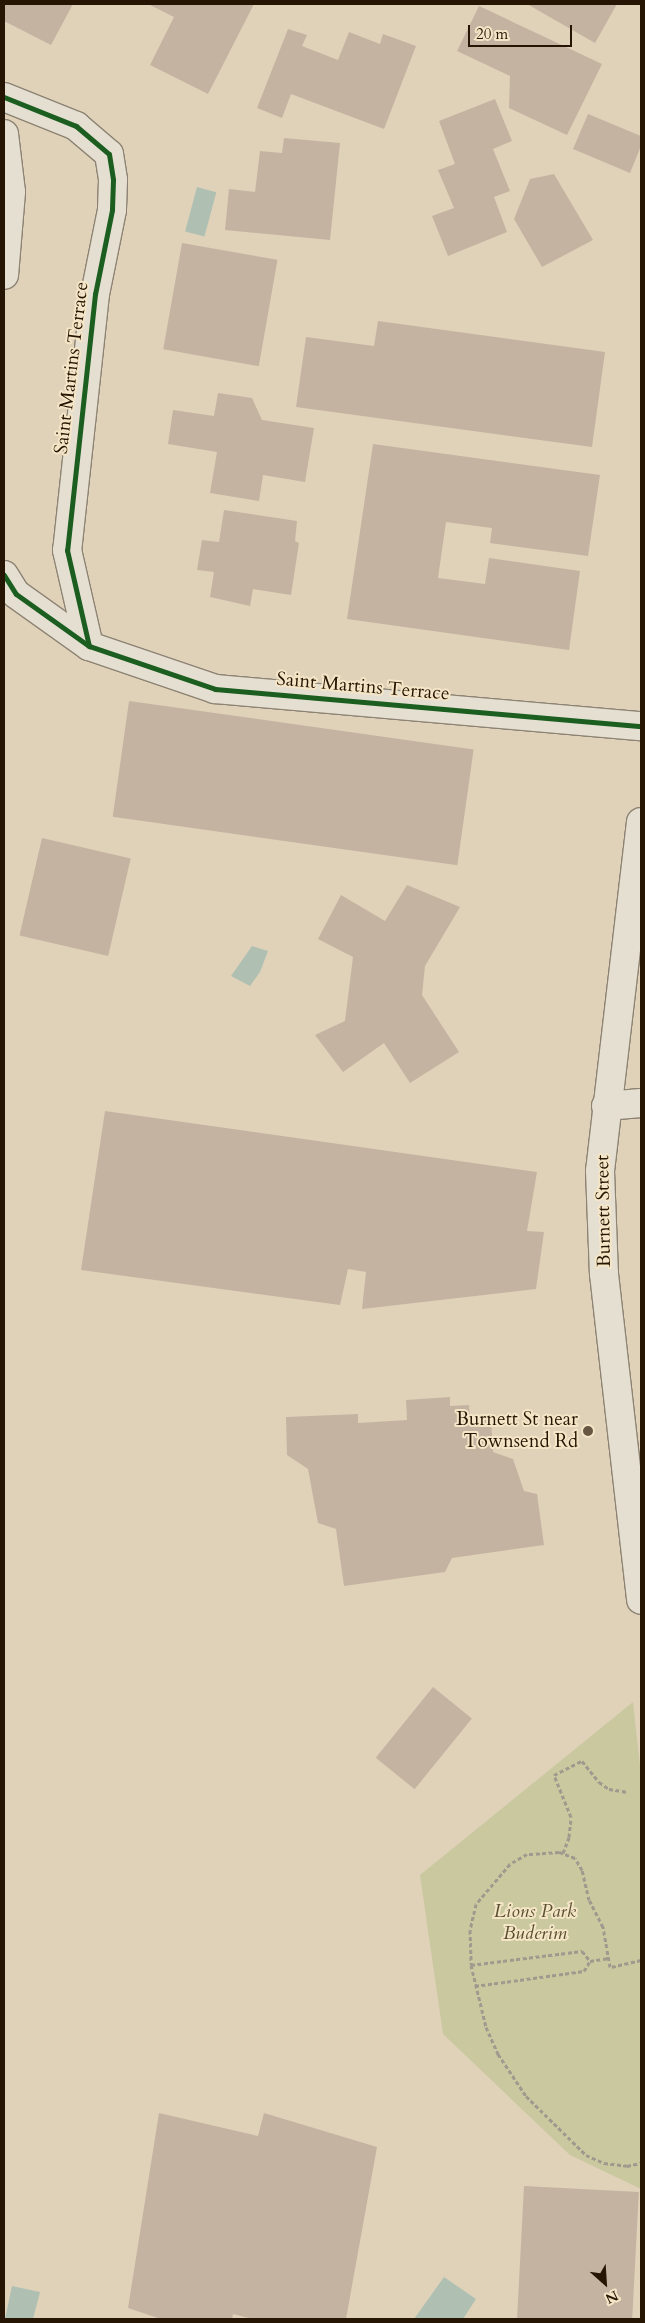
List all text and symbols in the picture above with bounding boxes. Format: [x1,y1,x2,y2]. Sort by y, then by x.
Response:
scale bar [470,15,574,47]
text: 20 m [476,24,508,44]
street label: Saint Martins Terrace [50,280,94,456]
street label: Saint Martins Terrace [276,668,450,706]
street label: Burnett Street [592,1155,616,1267]
place label: Burnett St near Townsend Rd [456,1409,578,1453]
marker: Burnett St near Townsend Rd [582,1425,594,1437]
park label: Lions Park Buderim [494,1901,576,1945]
north arrow [580,2258,630,2308]
text: N [602,2286,621,2308]

